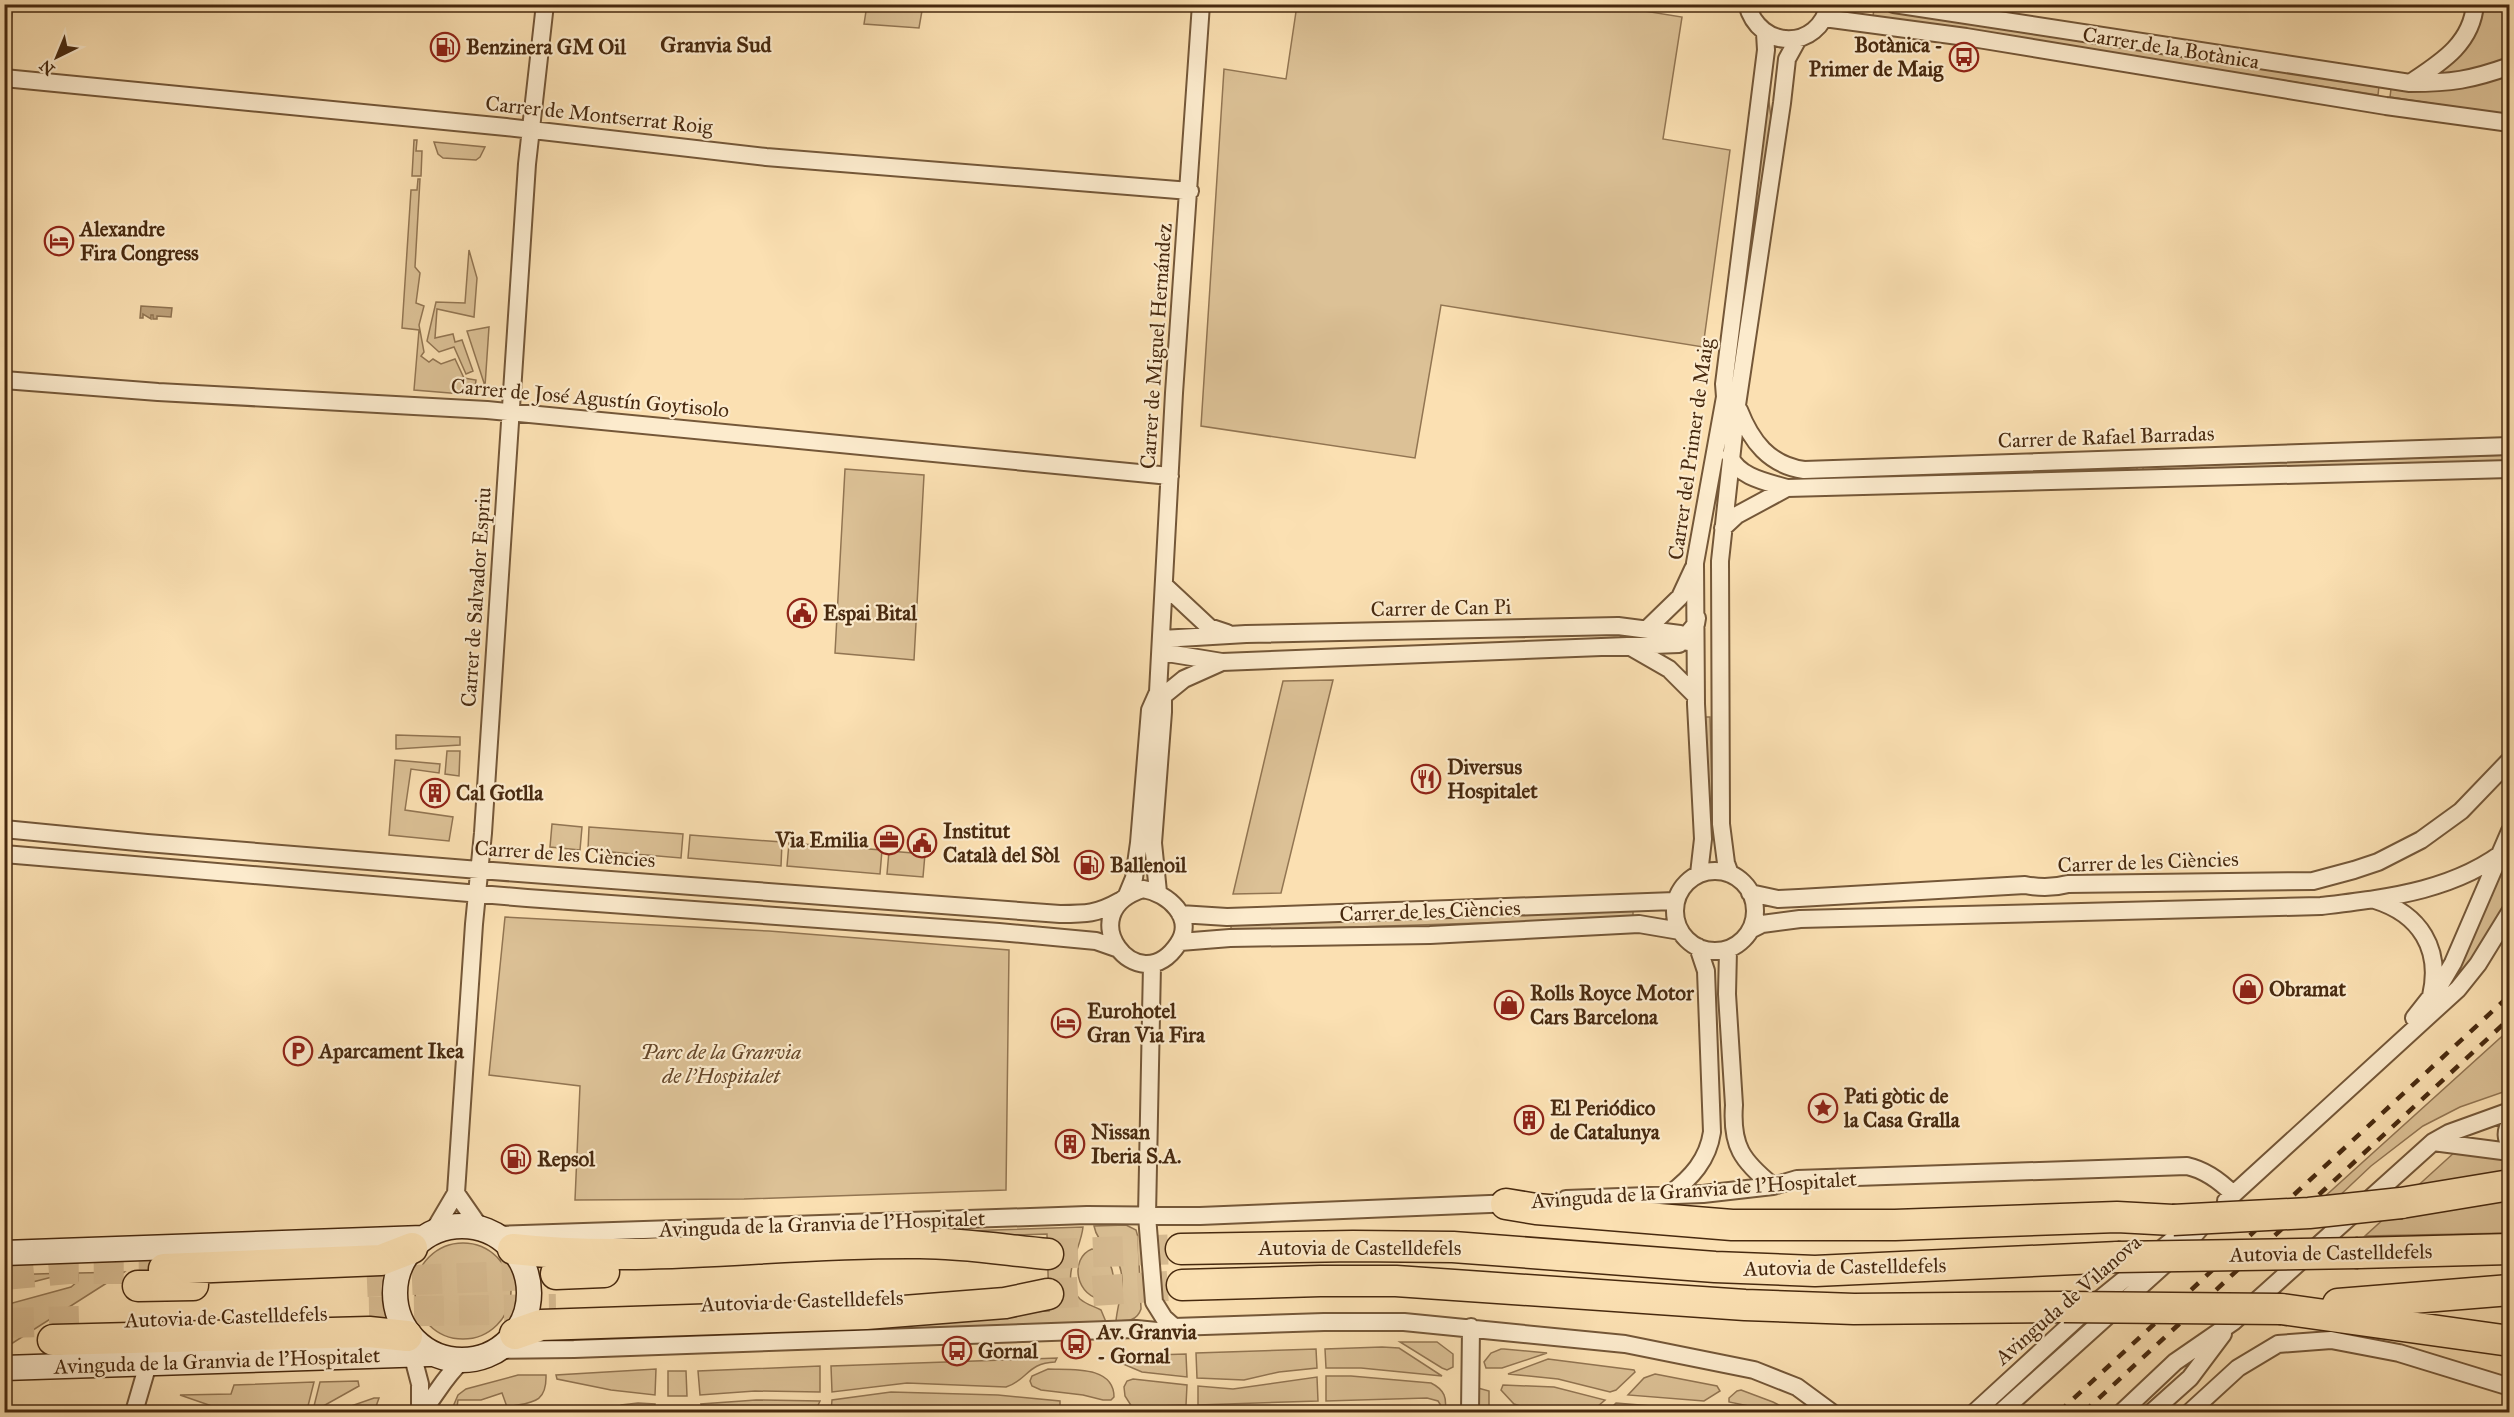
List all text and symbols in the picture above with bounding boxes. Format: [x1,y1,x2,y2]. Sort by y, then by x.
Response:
street label: Carrer de la Botànica [2081,21,2261,75]
north arrow [27,27,87,87]
fuel station icon: Benzinera GM Oil [429,31,461,63]
district label: Granvia Sud [660,31,773,58]
place label: Botànica - Primer de Maig [1809,32,1944,82]
place label: Benzinera GM Oil [466,34,627,60]
bus stop icon: Botànica - Primer de Maig [1948,41,1980,73]
text: N [35,56,59,79]
street label: Carrer de Montserrat Roig [484,90,714,140]
place label: Alexandre Fira Congress [78,216,199,266]
street label: Carrer de Miguel Hernández [1134,222,1178,470]
hotel icon: Alexandre Fira Congress [43,225,75,257]
street label: Carrer del Primer de Maig [1663,336,1719,562]
street label: Carrer de José Agustín Goytisolo [450,373,730,423]
street label: Carrer de Rafael Barradas [1997,420,2215,454]
street label: Carrer de Salvador Espriu [455,486,497,708]
street label: Carrer de Can Pi [1370,594,1512,622]
public building icon: Espai Bital [786,597,818,629]
place label: Espai Bital [823,600,918,626]
place label: Diversus Hospitalet [1447,754,1538,804]
restaurant icon: Diversus Hospitalet [1410,763,1442,795]
building icon: Cal Gotlla [419,777,451,809]
place label: Cal Gotlla [456,780,544,806]
place label: Institut Català del Sòl [943,818,1061,868]
office icon: Via Emilia [873,824,905,856]
place label: Via Emilia [774,827,869,853]
public building icon: Institut Català del Sòl [906,827,938,859]
street label: Carrer de les Ciències [474,835,656,873]
street label: Carrer de les Ciències [2057,846,2239,878]
fuel station icon: Ballenoil [1073,849,1105,881]
place label: Ballenoil [1110,852,1188,878]
street label: Carrer de les Ciències [1339,895,1521,927]
shop icon: Obramat [2232,973,2264,1005]
place label: Obramat [2269,976,2346,1002]
place label: Rolls Royce Motor Cars Barcelona [1530,980,1695,1030]
shop icon: Rolls Royce Motor Cars Barcelona [1493,989,1525,1021]
place label: Eurohotel Gran Via Fira [1087,998,1206,1048]
hotel icon: Eurohotel Gran Via Fira [1050,1007,1082,1039]
parking icon: Aparcament Ikea [282,1035,314,1067]
place label: Aparcament Ikea [317,1038,465,1064]
park label: Parc de la Granvia de l'Hospitalet [641,1039,801,1089]
place label: Pati gòtic de la Casa Gralla [1843,1083,1961,1133]
place icon: Pati gòtic de la Casa Gralla [1807,1092,1839,1124]
place label: El Periódico de Catalunya [1550,1095,1661,1145]
building icon: El Periódico de Catalunya [1513,1104,1545,1136]
place label: Nissan Iberia S.A. [1091,1119,1181,1169]
building icon: Nissan Iberia S.A. [1054,1128,1086,1160]
fuel station icon: Repsol [500,1143,532,1175]
place label: Repsol [537,1146,596,1172]
street label: Avinguda de la Granvia de l'Hospitalet [1529,1166,1858,1214]
street label: Avinguda de la Granvia de l'Hospitalet [657,1205,986,1243]
street label: Avinguda de Vilanova [1989,1229,2147,1371]
street label: Autovia de Castelldefels [1258,1235,1461,1261]
street label: Autovia de Castelldefels [2228,1238,2433,1268]
street label: Autovia de Castelldefels [1742,1252,1947,1282]
street label: Autovia de Castelldefels [699,1284,904,1318]
street label: Autovia de Castelldefels [123,1300,328,1334]
place label: Av. Granvia - Gornal [1095,1319,1198,1369]
bus stop icon: Av. Granvia - Gornal [1060,1328,1092,1360]
bus stop icon: Gornal [941,1335,973,1367]
place label: Gornal [978,1338,1039,1364]
street label: Avinguda de la Granvia de l'Hospitalet [52,1342,381,1380]

